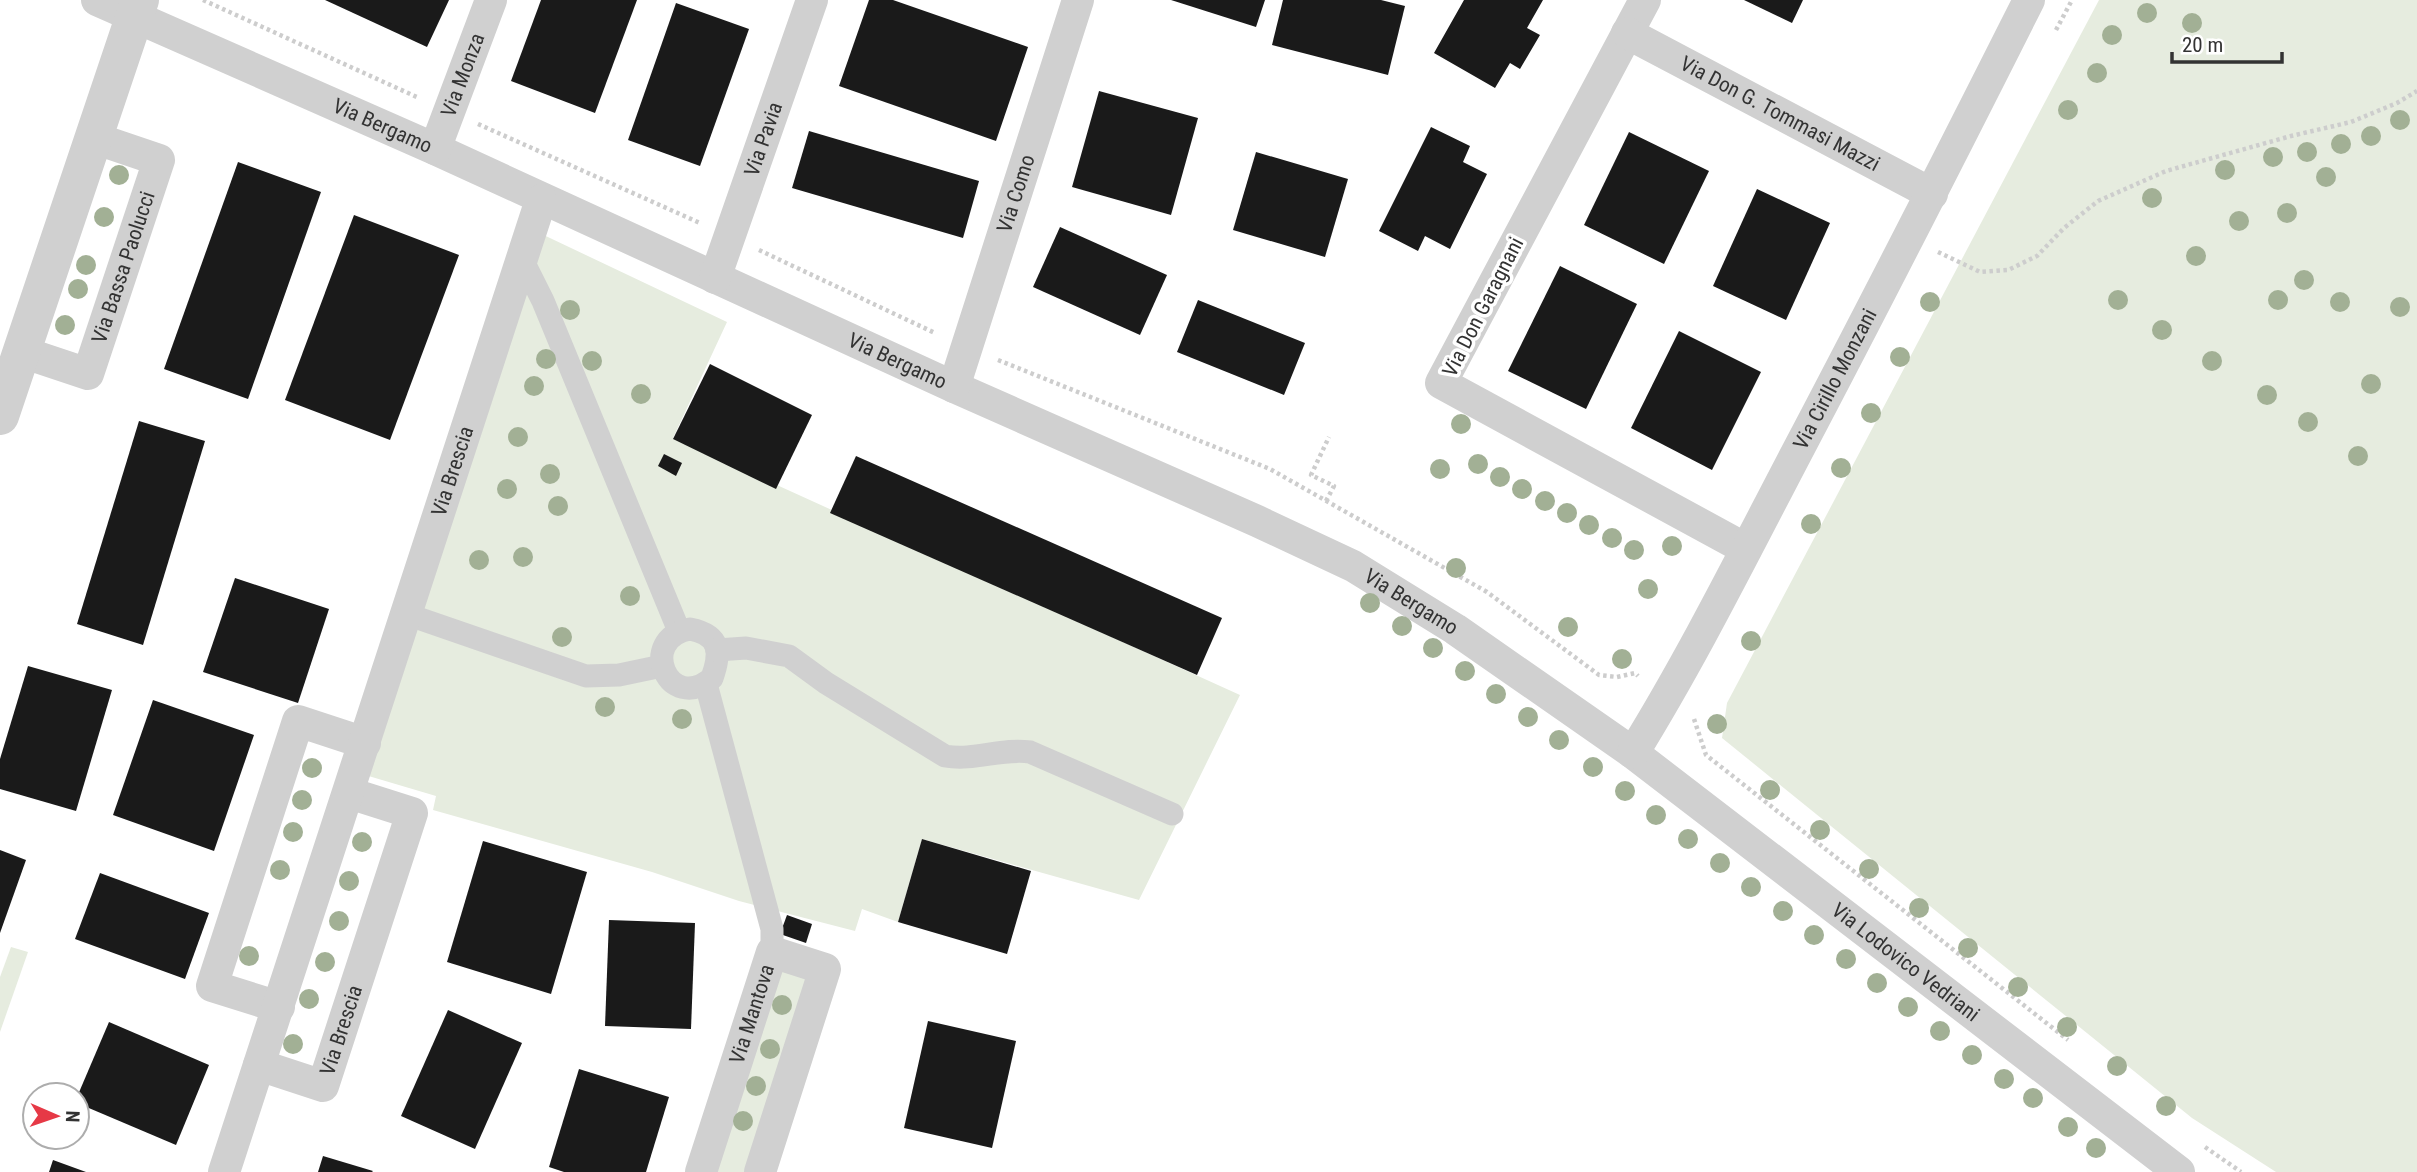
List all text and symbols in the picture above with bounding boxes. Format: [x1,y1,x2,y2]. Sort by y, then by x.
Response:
scale bar [2172,21,2282,65]
street label: Via Monza [436,30,489,120]
text: 20 m [2182,33,2223,57]
street label: Via Don G. Tommasi Mazzi [1676,51,1884,176]
street label: Via Bergamo [329,94,436,158]
street label: Via Pavia [739,99,787,179]
street label: Via Como [992,152,1040,236]
street label: Via Bassa Paolucci [87,188,160,346]
street label: Via Don Garagnani [1438,233,1528,381]
street label: Via Cirillo Monzani [1788,305,1882,454]
street label: Via Bergamo [844,328,950,394]
street label: Via Brescia [427,423,478,519]
street label: Via Bergamo [1360,564,1462,640]
street label: Via Lodovico Vedriani [1827,898,1984,1026]
street label: Via Mantova [725,961,779,1067]
street label: Via Brescia [315,982,367,1078]
north arrow [21,1081,91,1151]
text: N [61,1110,84,1123]

